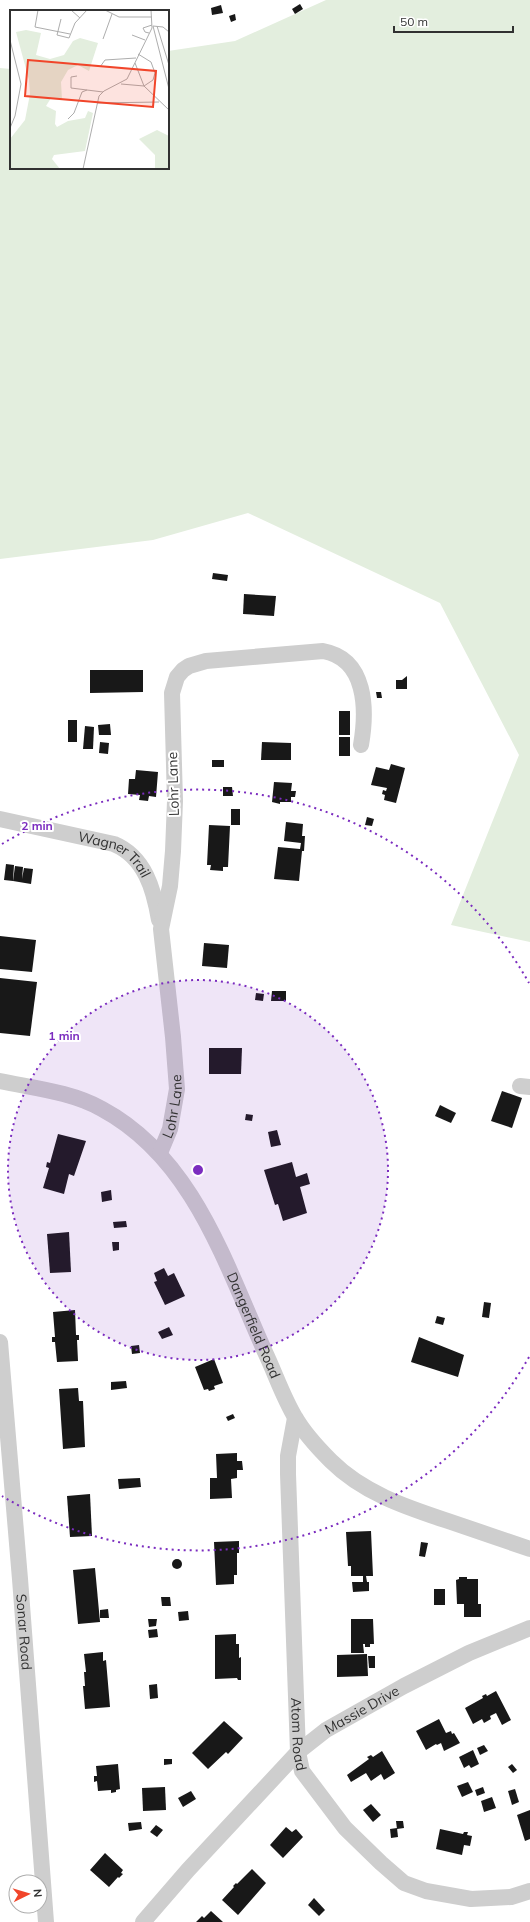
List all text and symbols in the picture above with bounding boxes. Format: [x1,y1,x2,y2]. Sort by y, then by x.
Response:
scale bar [394,8,513,34]
inset map [10,10,169,169]
text: 50 m [400,14,428,29]
street label: Lohr Lane [163,752,183,816]
text: 2 min [21,818,53,833]
street label: Wagner Trail [76,827,155,881]
text: 1 min [48,1028,80,1043]
street label: Lohr Lane [158,1074,186,1141]
centre of rings [191,1163,205,1177]
street label: Dangerfield Road [223,1269,284,1381]
street label: Sonar Road [12,1593,36,1671]
street label: Massie Drive [321,1682,402,1738]
street label: Atom Road [287,1697,311,1772]
north arrow [8,1874,48,1914]
text: N [31,1888,45,1898]

